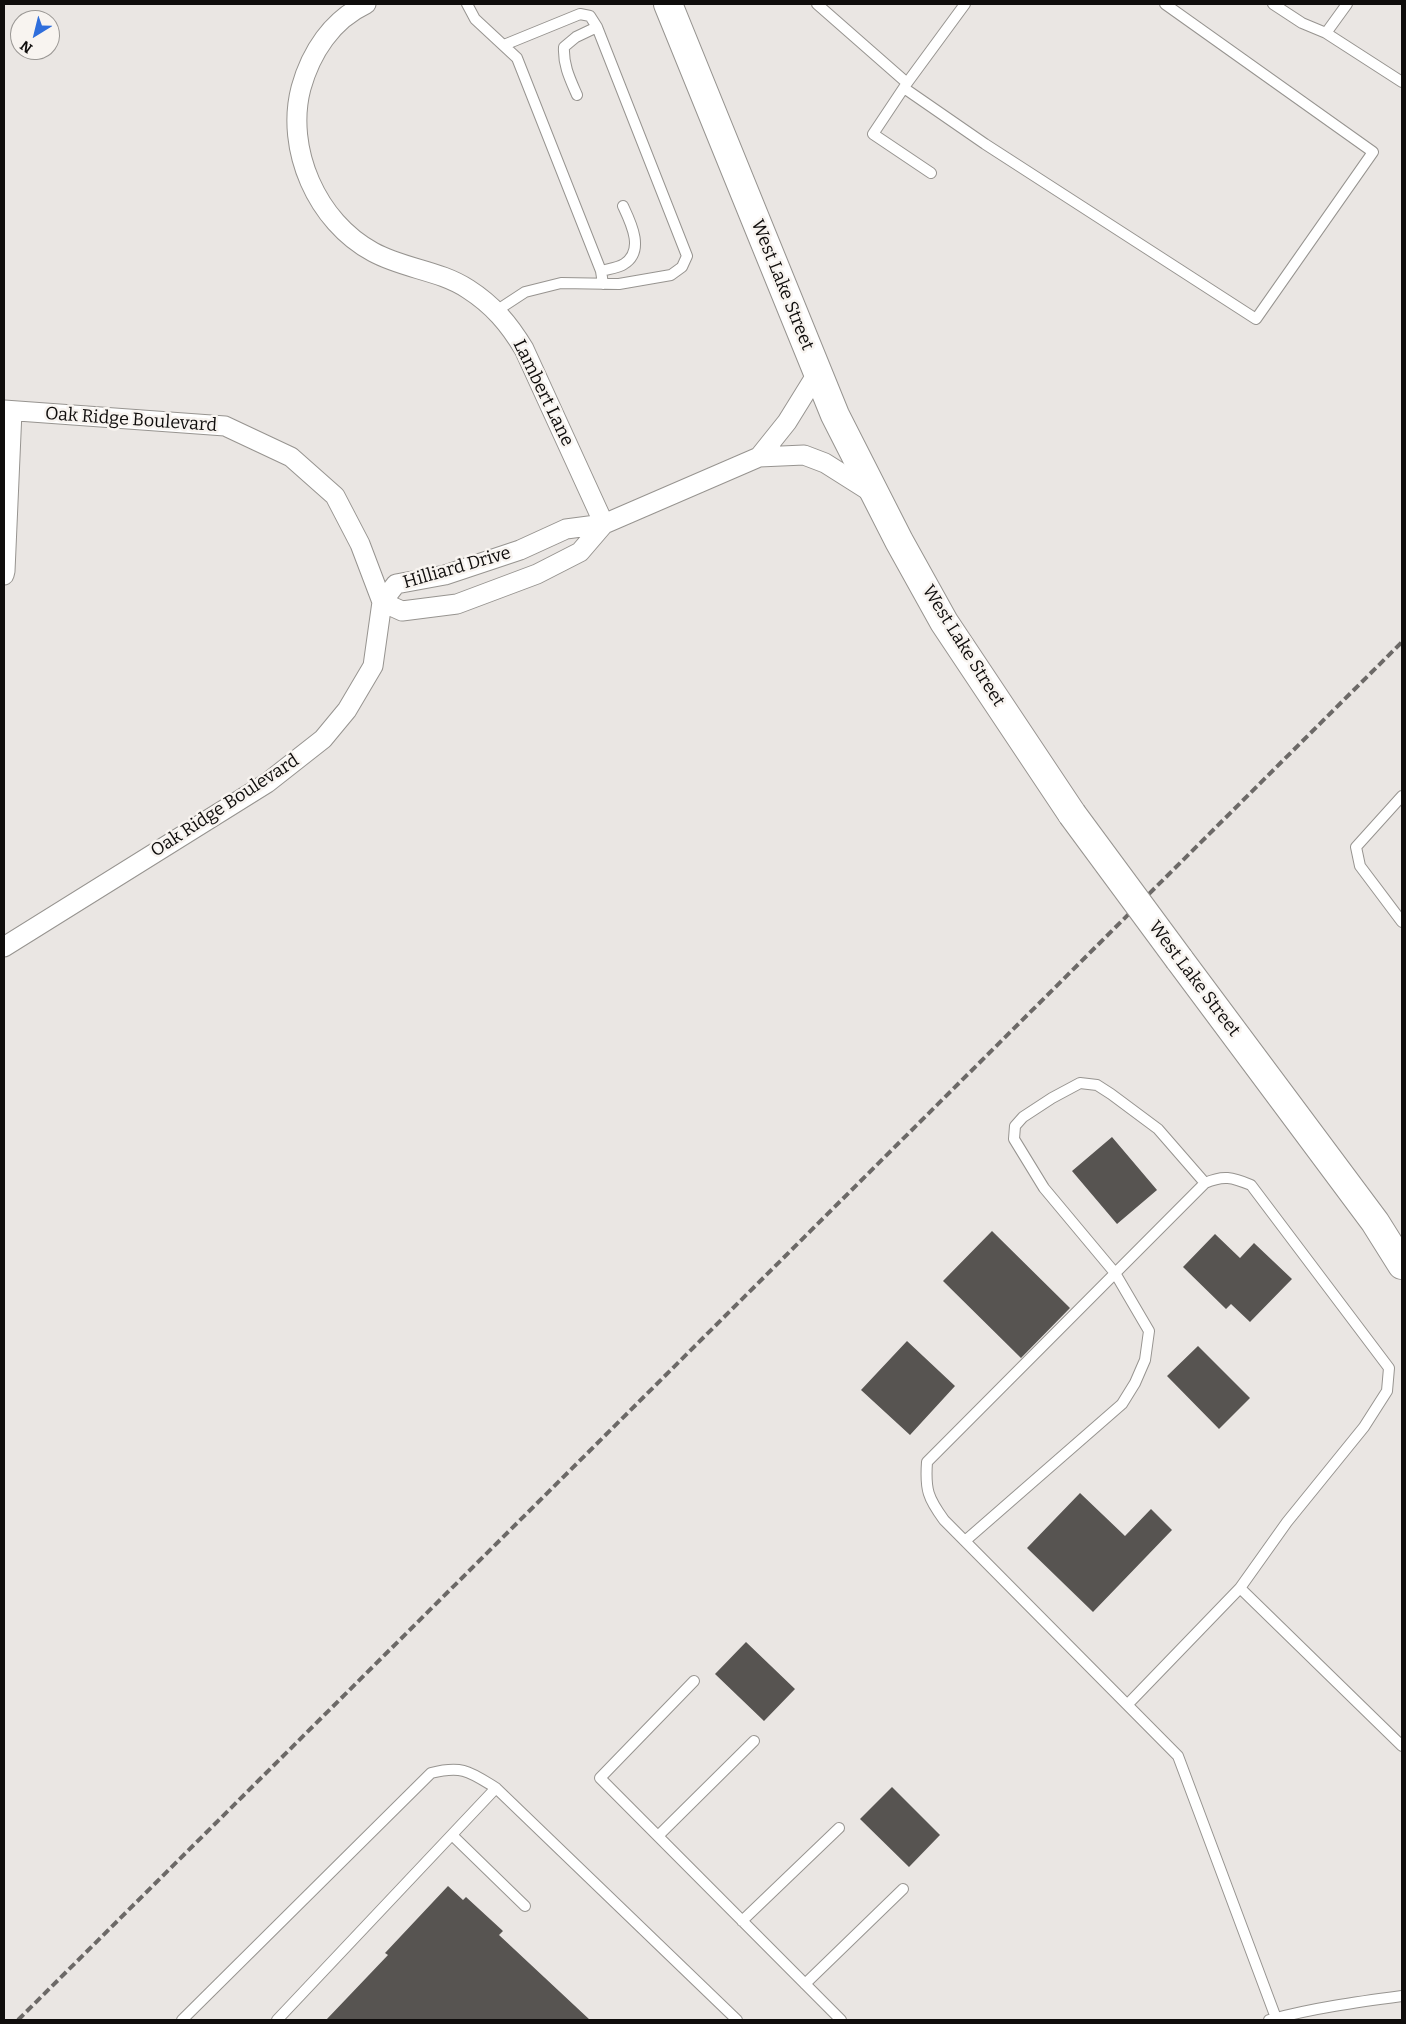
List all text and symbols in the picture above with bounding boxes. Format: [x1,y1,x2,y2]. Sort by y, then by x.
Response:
north arrow [10,10,60,60]
text: N [17,37,36,57]
street label: West Lake Street [746,216,818,354]
street label: Lambert Lane [508,336,578,450]
street label: Oak Ridge Boulevard [44,403,218,437]
street label: Hilliard Drive [401,542,513,594]
street label: West Lake Street [917,581,1009,711]
street label: Oak Ridge Boulevard [147,750,303,862]
street label: West Lake Street [1144,917,1244,1041]

